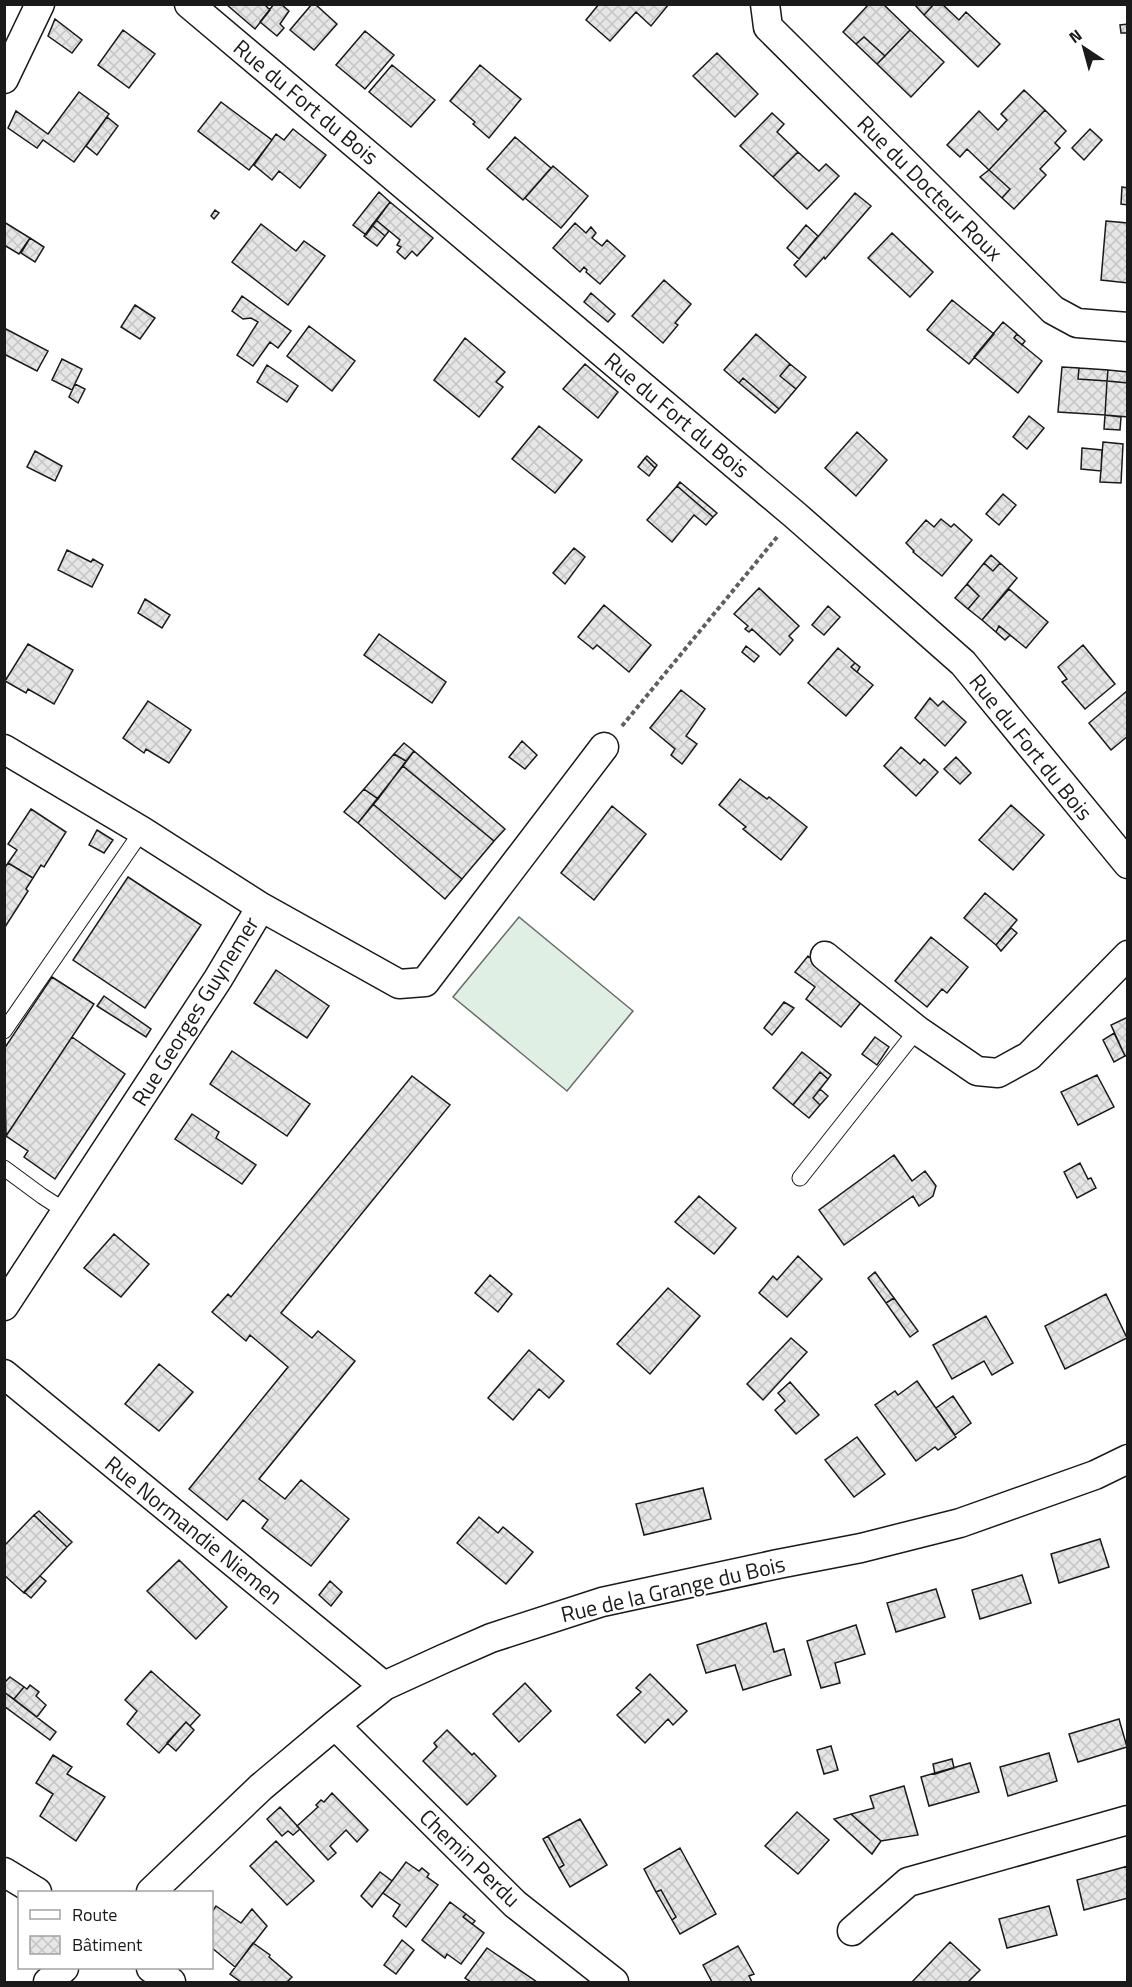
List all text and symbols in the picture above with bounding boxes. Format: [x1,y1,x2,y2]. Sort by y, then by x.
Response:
north arrow [1054,18,1114,78]
text: N [1064,23,1087,49]
street label: Rue du Fort du Bois [226,31,386,173]
street label: Rue du Docteur Roux [849,107,1011,269]
street label: Rue du Fort du Bois [597,344,757,486]
street label: Rue du Fort du Bois [961,666,1101,828]
street label: Rue Georges Guynemer [123,909,267,1113]
street label: Rue Normandie Niemen [97,1447,291,1613]
street label: Rue de la Grange du Bois [557,1547,789,1631]
street label: Chemin Perdu [412,1801,528,1915]
legend [18,1891,213,1969]
text: Route [72,1901,117,1928]
text: Bâtiment [72,1931,143,1958]

